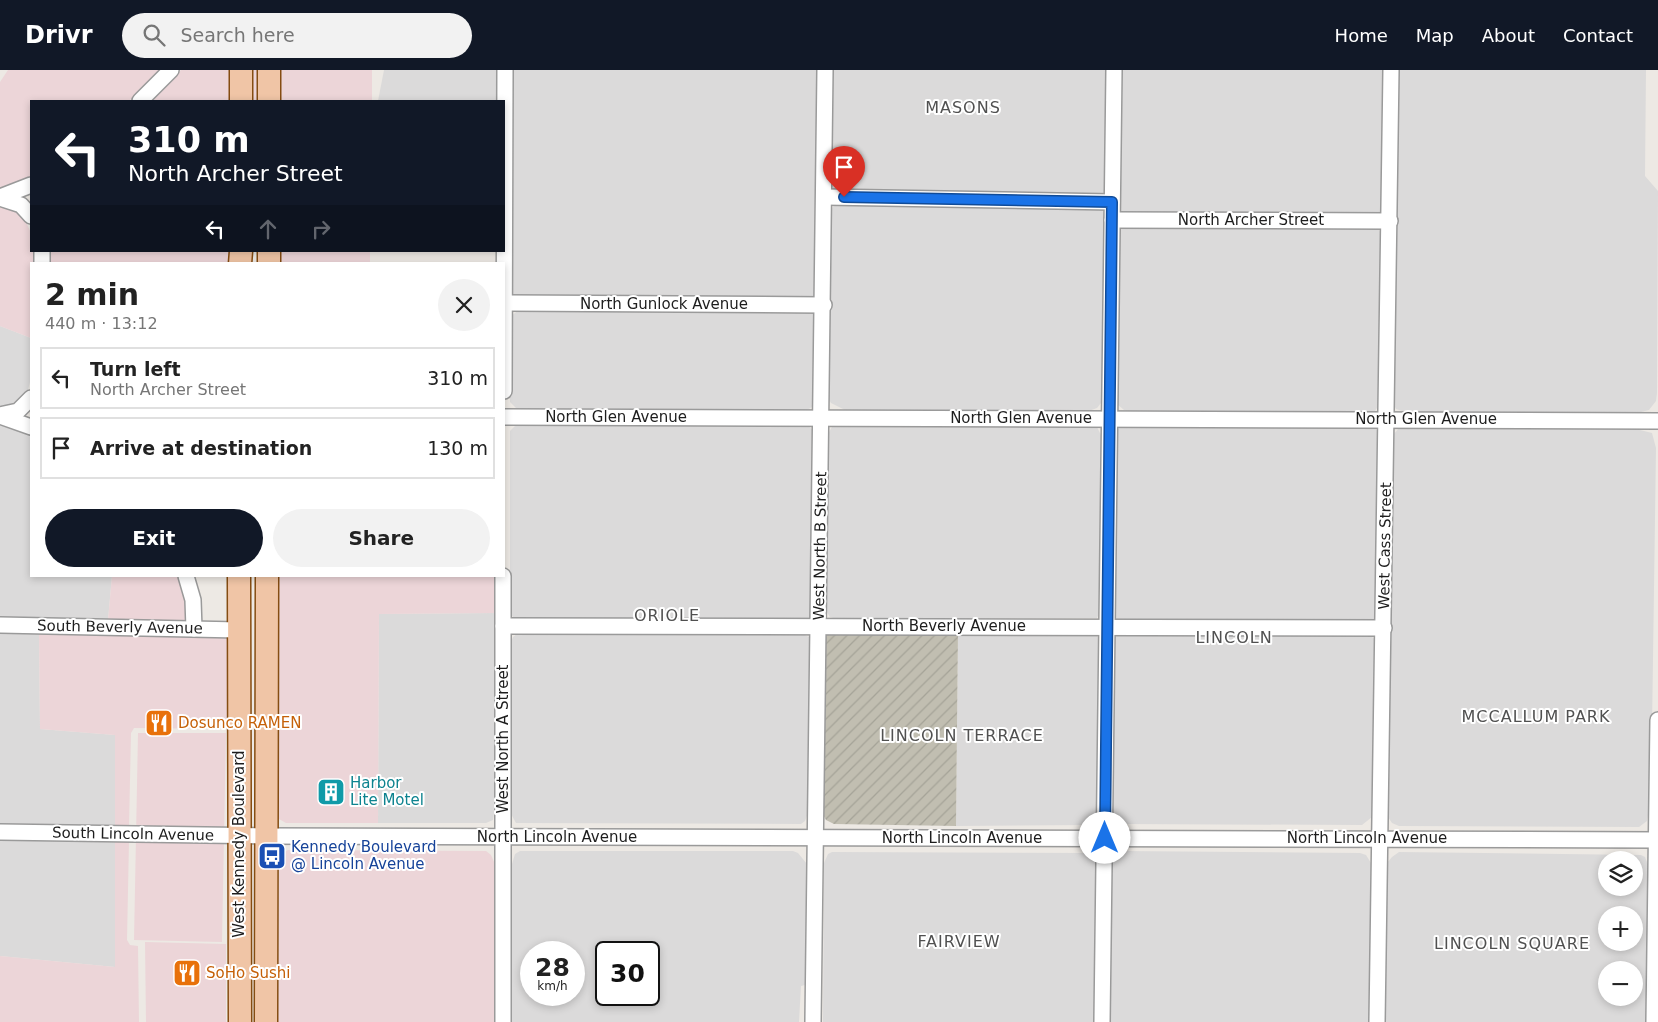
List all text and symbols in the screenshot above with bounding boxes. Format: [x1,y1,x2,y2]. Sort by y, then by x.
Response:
search box [122,13,472,58]
text: Drivr [25,21,92,49]
icon: search [140,21,168,49]
text: Search here [180,24,295,46]
text: Home [1335,25,1388,46]
text: Map [1416,25,1454,46]
text: About [1482,25,1535,46]
text: Contact [1563,25,1633,46]
district label: MASONS [925,98,1001,117]
icon: left [45,120,110,185]
text: 310 m [128,120,250,160]
pin [823,146,865,197]
icon: arrive [830,153,858,181]
text: North Archer Street [128,161,343,186]
street label: North Archer Street [1178,211,1324,229]
icon: left [201,215,229,243]
icon: ahead [254,215,282,243]
icon: right [307,215,335,243]
text: 2 min [45,277,139,312]
button: close [438,279,490,331]
street label: North Gunlock Avenue [580,295,748,313]
text: 440 m · 13:12 [45,314,158,333]
text: Turn left [90,358,181,380]
icon: left [47,364,75,392]
text: 310 m [427,367,488,389]
text: North Archer Street [90,380,246,399]
street label: North Glen Avenue [545,408,687,426]
street label: North Glen Avenue [950,409,1092,427]
street label: North Glen Avenue [1355,410,1497,428]
icon: arrive [47,434,75,462]
text: Arrive at destination [90,437,312,459]
text: 130 m [427,437,488,459]
street label: West North B Street [810,471,830,621]
street label: West Cass Street [1375,482,1395,610]
button: Exit [45,509,263,567]
button: Share [273,509,490,567]
district label: ORIOLE [634,606,700,625]
street label: South Beverly Avenue [37,617,203,637]
street label: North Beverly Avenue [862,617,1026,635]
district label: LINCOLN [1195,628,1273,647]
street label: West North A Street [494,664,512,813]
district label: MCCALLUM PARK [1462,707,1610,726]
restaurant icon: Dosunco RAMEN [144,708,174,738]
place label: Dosunco RAMEN [178,714,301,732]
district label: LINCOLN TERRACE [880,726,1044,745]
street label: West Kennedy Boulevard [230,750,248,938]
place label: Harbor Lite Motel [350,774,424,809]
building icon: Harbor Lite Motel [316,777,346,807]
position arrow [1078,811,1130,863]
street label: South Lincoln Avenue [52,824,214,844]
street label: North Lincoln Avenue [477,828,637,846]
street label: North Lincoln Avenue [882,829,1042,847]
street label: North Lincoln Avenue [1287,829,1447,847]
place label: Kennedy Boulevard @ Lincoln Avenue [291,838,437,873]
bus stop icon: Kennedy Boulevard @ Lincoln Avenue [257,841,287,871]
map controls [1598,851,1643,1006]
button: layers [1598,851,1643,896]
button: + [1598,906,1643,951]
district label: FAIRVIEW [917,932,1001,951]
district label: LINCOLN SQUARE [1434,934,1590,953]
speed limit sign: 30 [595,941,660,1006]
text: 28 [535,953,570,982]
restaurant icon: SoHo Sushi [172,958,202,988]
button: − [1598,961,1643,1006]
place label: SoHo Sushi [206,964,290,982]
text: km/h [537,979,568,993]

